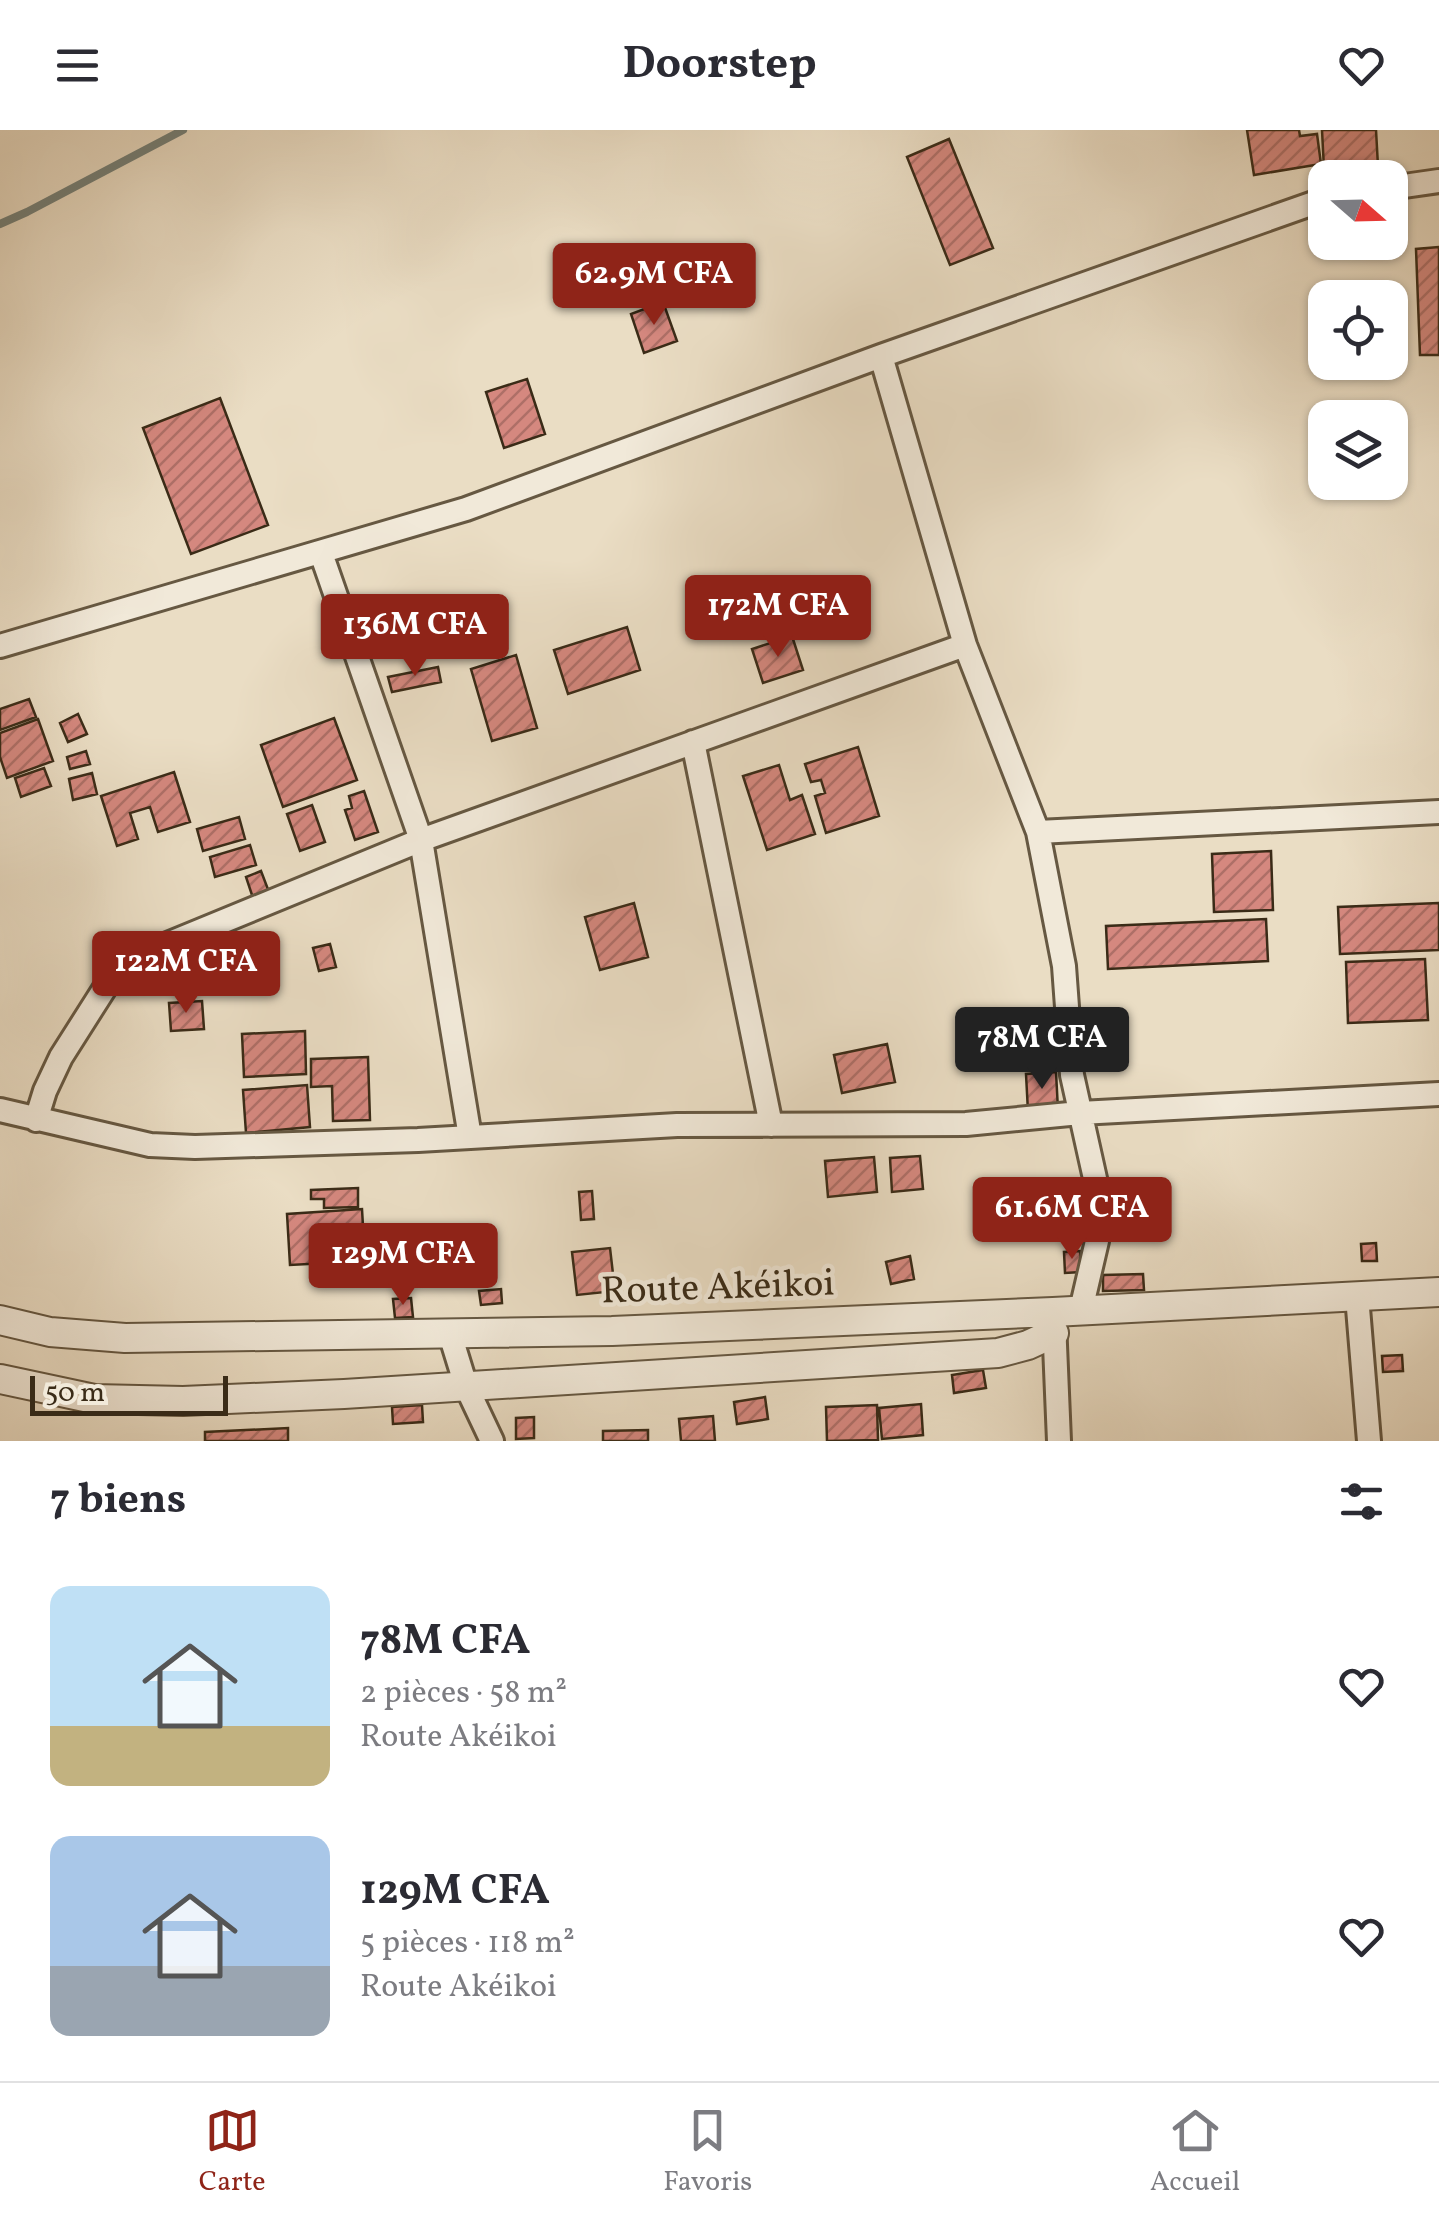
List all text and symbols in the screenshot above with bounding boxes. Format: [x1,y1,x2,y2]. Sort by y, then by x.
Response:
text: Doorstep [622,34,817,97]
icon: menu [50,38,105,93]
icon: heart [1334,38,1389,93]
north arrow [1308,160,1408,260]
map controls [1308,160,1408,500]
pin: 62.9M CFA [540,243,768,328]
text: 62.9M CFA [575,253,733,297]
button: locate [1308,280,1408,380]
button: layers [1308,400,1408,500]
pin: 172M CFA [675,575,881,660]
text: 172M CFA [707,585,849,629]
pin: 136M CFA [312,594,518,679]
text: 136M CFA [343,604,487,648]
pin: 122M CFA [83,931,289,1016]
text: 122M CFA [114,941,258,985]
pin: 78M CFA [950,1007,1134,1092]
text: 78M CFA [977,1017,1107,1061]
pin: 61.6M CFA [958,1177,1186,1262]
text: 61.6M CFA [995,1187,1149,1231]
pin: 129M CFA [300,1223,506,1308]
text: 129M CFA [331,1233,475,1277]
street label: Route Akéikoi [600,1258,836,1320]
scale bar [30,1371,228,1416]
text: 50 m [45,1374,105,1413]
text: 7 biens [50,1472,186,1531]
icon: filters [1334,1474,1389,1529]
text: 78M CFA [360,1613,530,1672]
icon: home [130,1626,250,1746]
icon: heart [1334,1659,1389,1714]
text: 2 pièces · 58 m² [360,1672,567,1716]
text: Route Akéikoi [360,1716,557,1760]
text: 129M CFA [360,1863,550,1922]
icon: home [130,1876,250,1996]
icon: heart [1334,1909,1389,1964]
text: 5 pièces · 118 m² [360,1922,575,1966]
text: Route Akéikoi [360,1966,557,2010]
tab: Carte [199,2103,266,2202]
tab: Favoris [663,2103,752,2202]
tab: Accueil [1150,2103,1240,2202]

